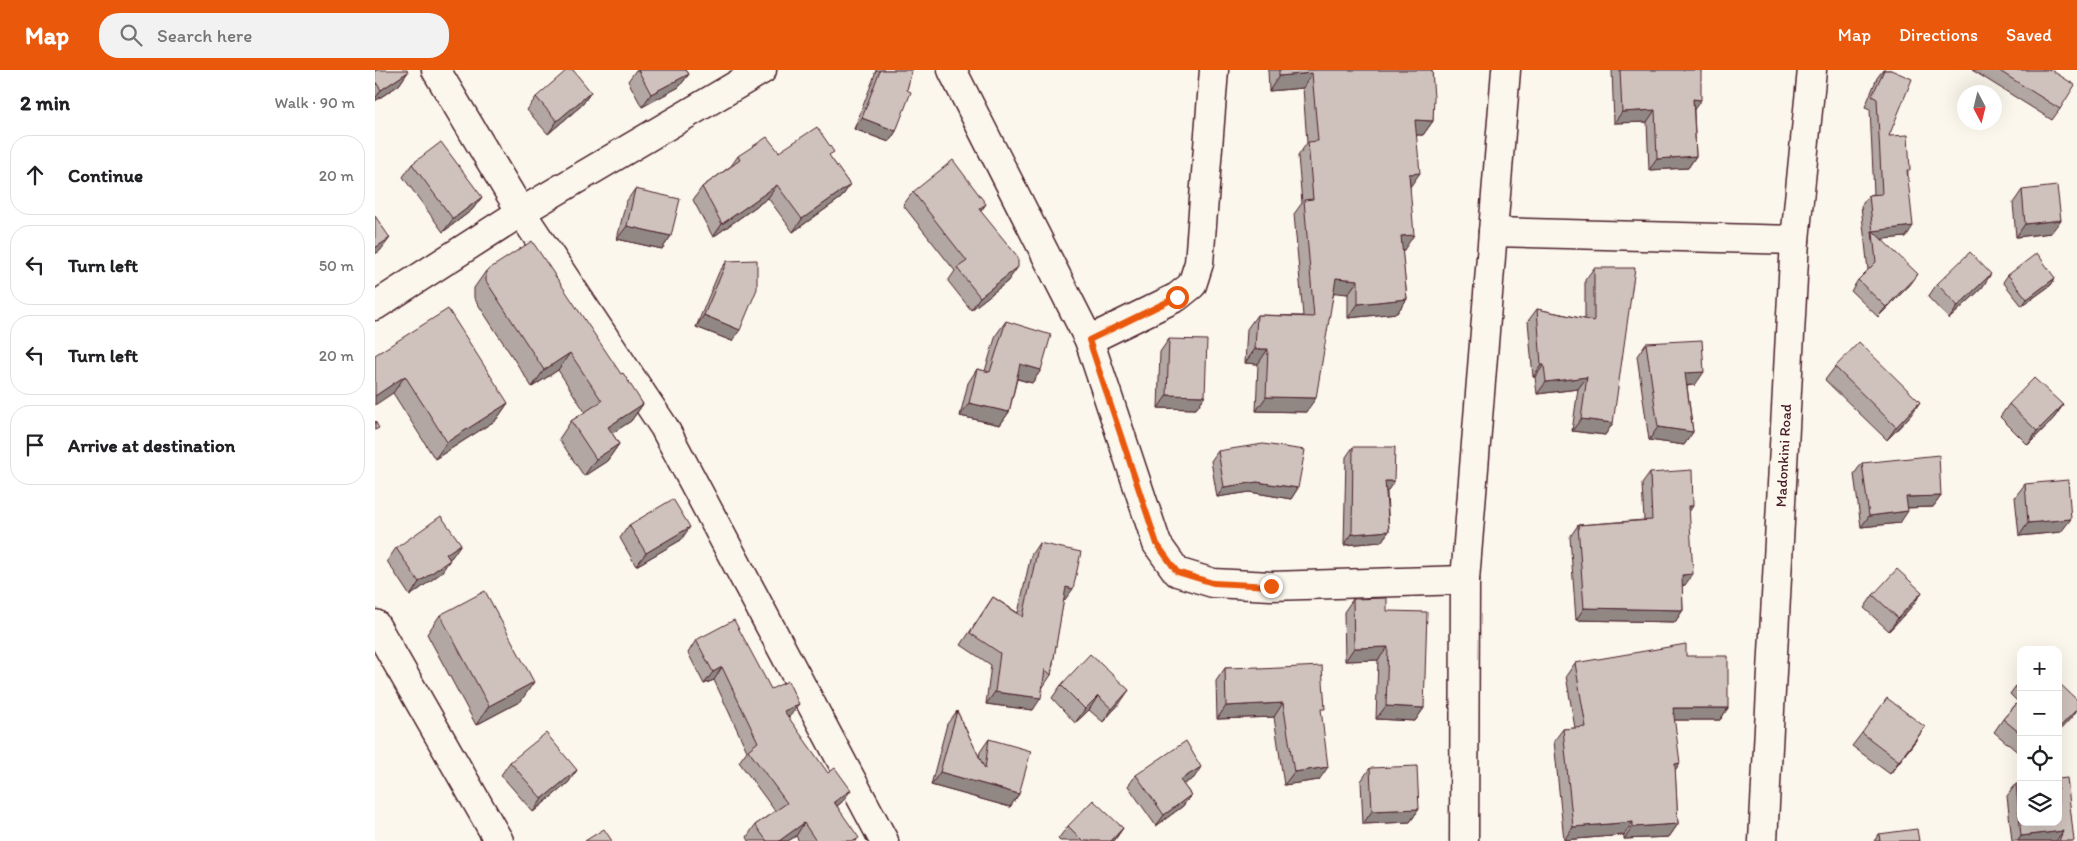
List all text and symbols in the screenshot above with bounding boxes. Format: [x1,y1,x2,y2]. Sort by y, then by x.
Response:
search box [99,13,449,58]
text: Map [25,21,69,50]
icon: search [117,21,145,49]
text: Search here [157,24,252,47]
text: Map [1838,24,1871,46]
text: Directions [1899,24,1978,46]
text: Saved [2006,24,2052,46]
north arrow [1957,85,2002,130]
text: 2 min [20,90,70,115]
text: Walk · 90 m [275,93,355,112]
icon: ahead [21,161,49,189]
text: Continue [68,164,143,187]
text: 20 m [319,166,354,185]
icon: left [21,251,49,279]
text: Turn left [68,254,138,277]
text: 50 m [319,256,354,275]
route start [1166,286,1189,309]
icon: left [21,341,49,369]
text: Turn left [68,344,138,367]
text: 20 m [319,346,354,365]
street label: Madonkini Road [1772,403,1795,508]
icon: arrive [21,431,49,459]
text: Arrive at destination [68,434,235,457]
route end [1260,575,1283,598]
map controls [2017,646,2062,826]
button: + [2017,646,2062,691]
button: − [2017,691,2062,736]
button: locate [2017,736,2062,781]
button: layers [2017,781,2062,826]

